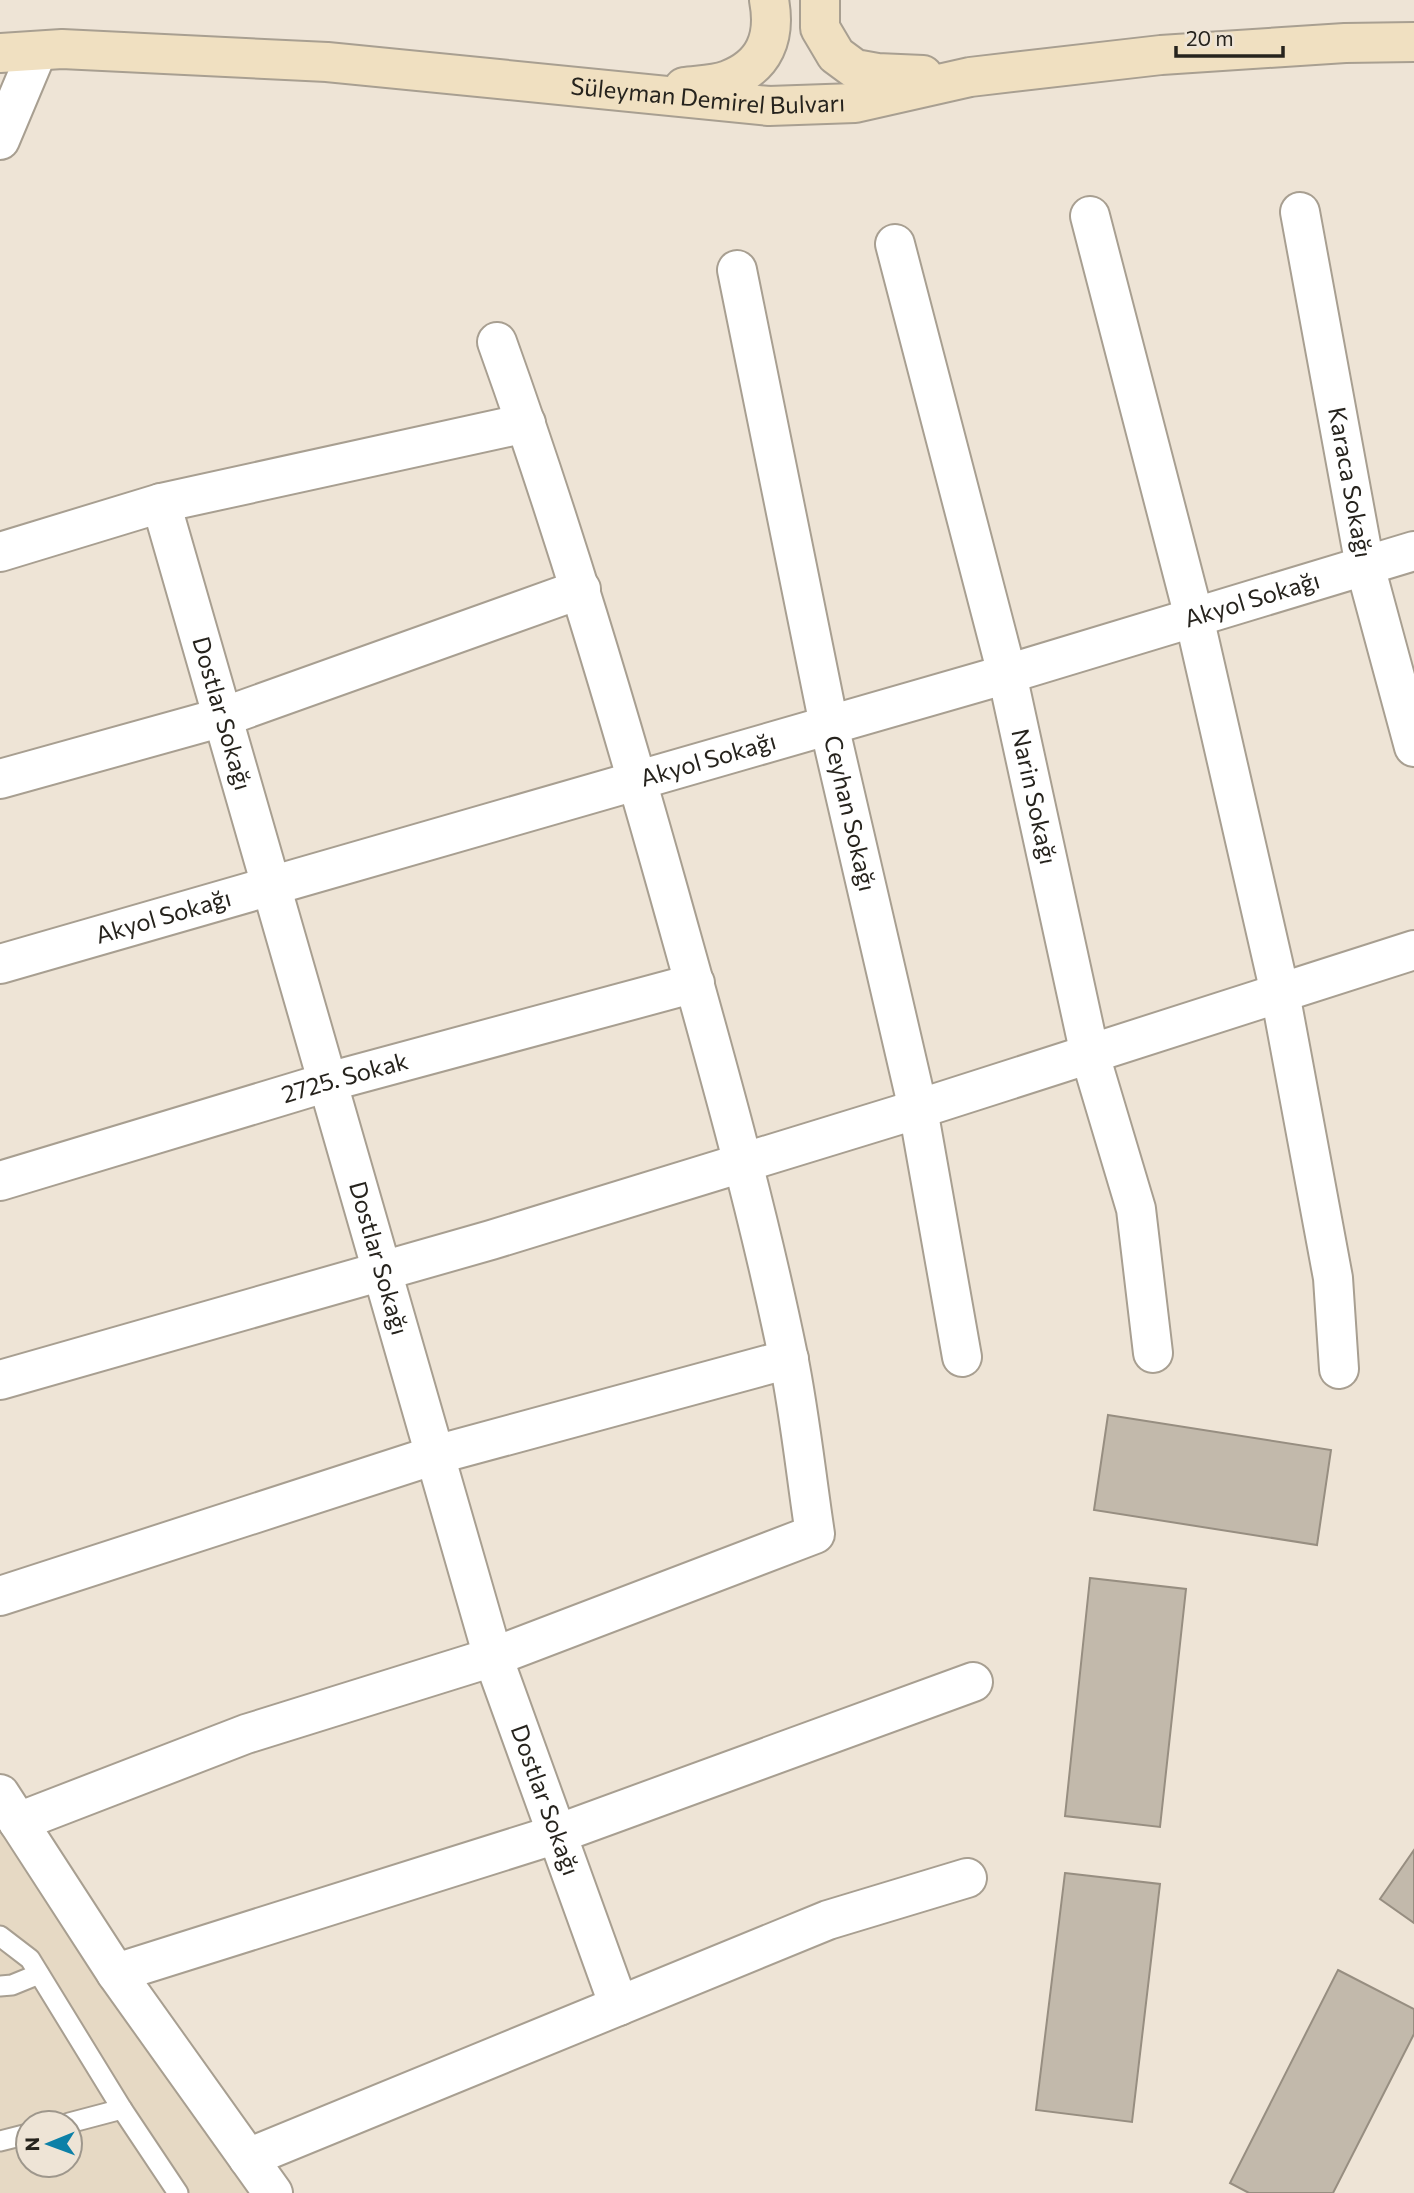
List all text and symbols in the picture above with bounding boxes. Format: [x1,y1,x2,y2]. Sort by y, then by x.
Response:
scale bar [1176,14,1283,58]
text: 20 m [1186,25,1234,50]
street label: Süleyman Demirel Bulvarı [569,70,846,119]
street label: Karaca Sokağı [1323,404,1379,560]
street label: Akyol Sokağı [1181,564,1323,633]
street label: Dostlar Sokağı [187,633,259,793]
street label: Akyol Sokağı [637,725,779,792]
street label: Narin Sokağı [1006,726,1064,867]
street label: Ceyhan Sokağı [819,732,883,894]
street label: Akyol Sokağı [92,882,234,949]
street label: 2725. Sokak [278,1045,411,1108]
street label: Dostlar Sokağı [344,1178,416,1338]
street label: Dostlar Sokağı [506,1720,587,1879]
north arrow [14,2109,84,2179]
text: N [20,2137,43,2152]

